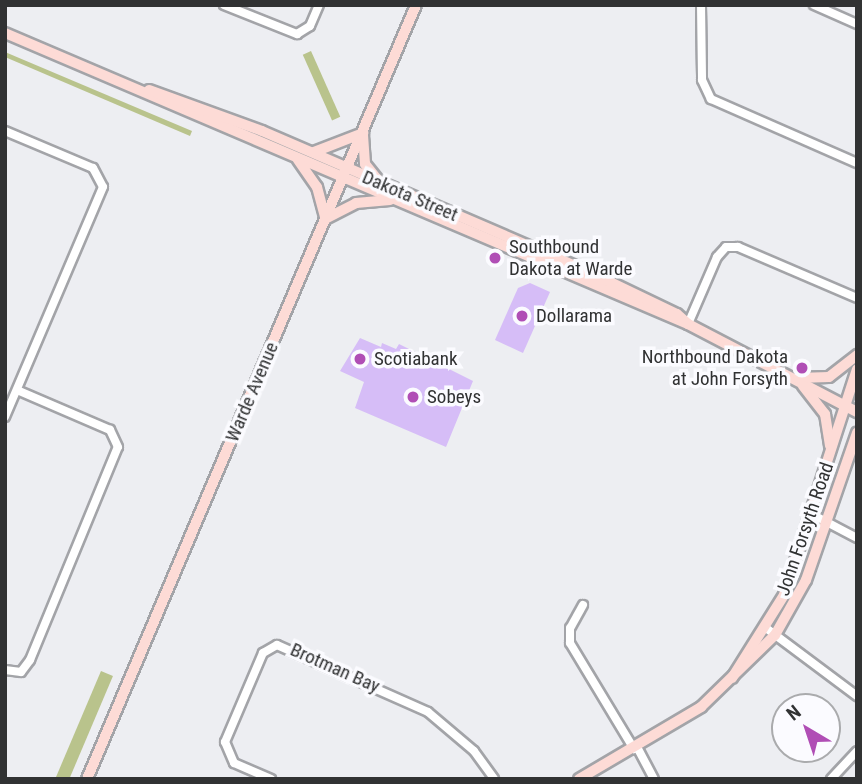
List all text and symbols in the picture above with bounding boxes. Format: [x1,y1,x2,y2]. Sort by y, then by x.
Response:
street label: Dakota Street [359,166,461,226]
place label: Southbound Dakota at Warde [509,236,632,280]
marker: Southbound Dakota at Warde [487,250,503,266]
place label: Dollarama [536,305,612,327]
marker: Dollarama [514,308,530,324]
street label: Warde Avenue [221,339,283,445]
place label: Northbound Dakota at John Forsyth [642,346,788,390]
place label: Scotiabank [374,348,457,370]
marker: Scotiabank [352,351,368,367]
marker: Northbound Dakota at John Forsyth [794,360,810,376]
place label: Sobeys [427,386,481,408]
marker: Sobeys [405,389,421,405]
street label: John Forsyth Road [771,459,839,599]
street label: Brotman Bay [287,638,383,698]
north arrow [771,693,841,763]
text: N [782,700,805,725]

